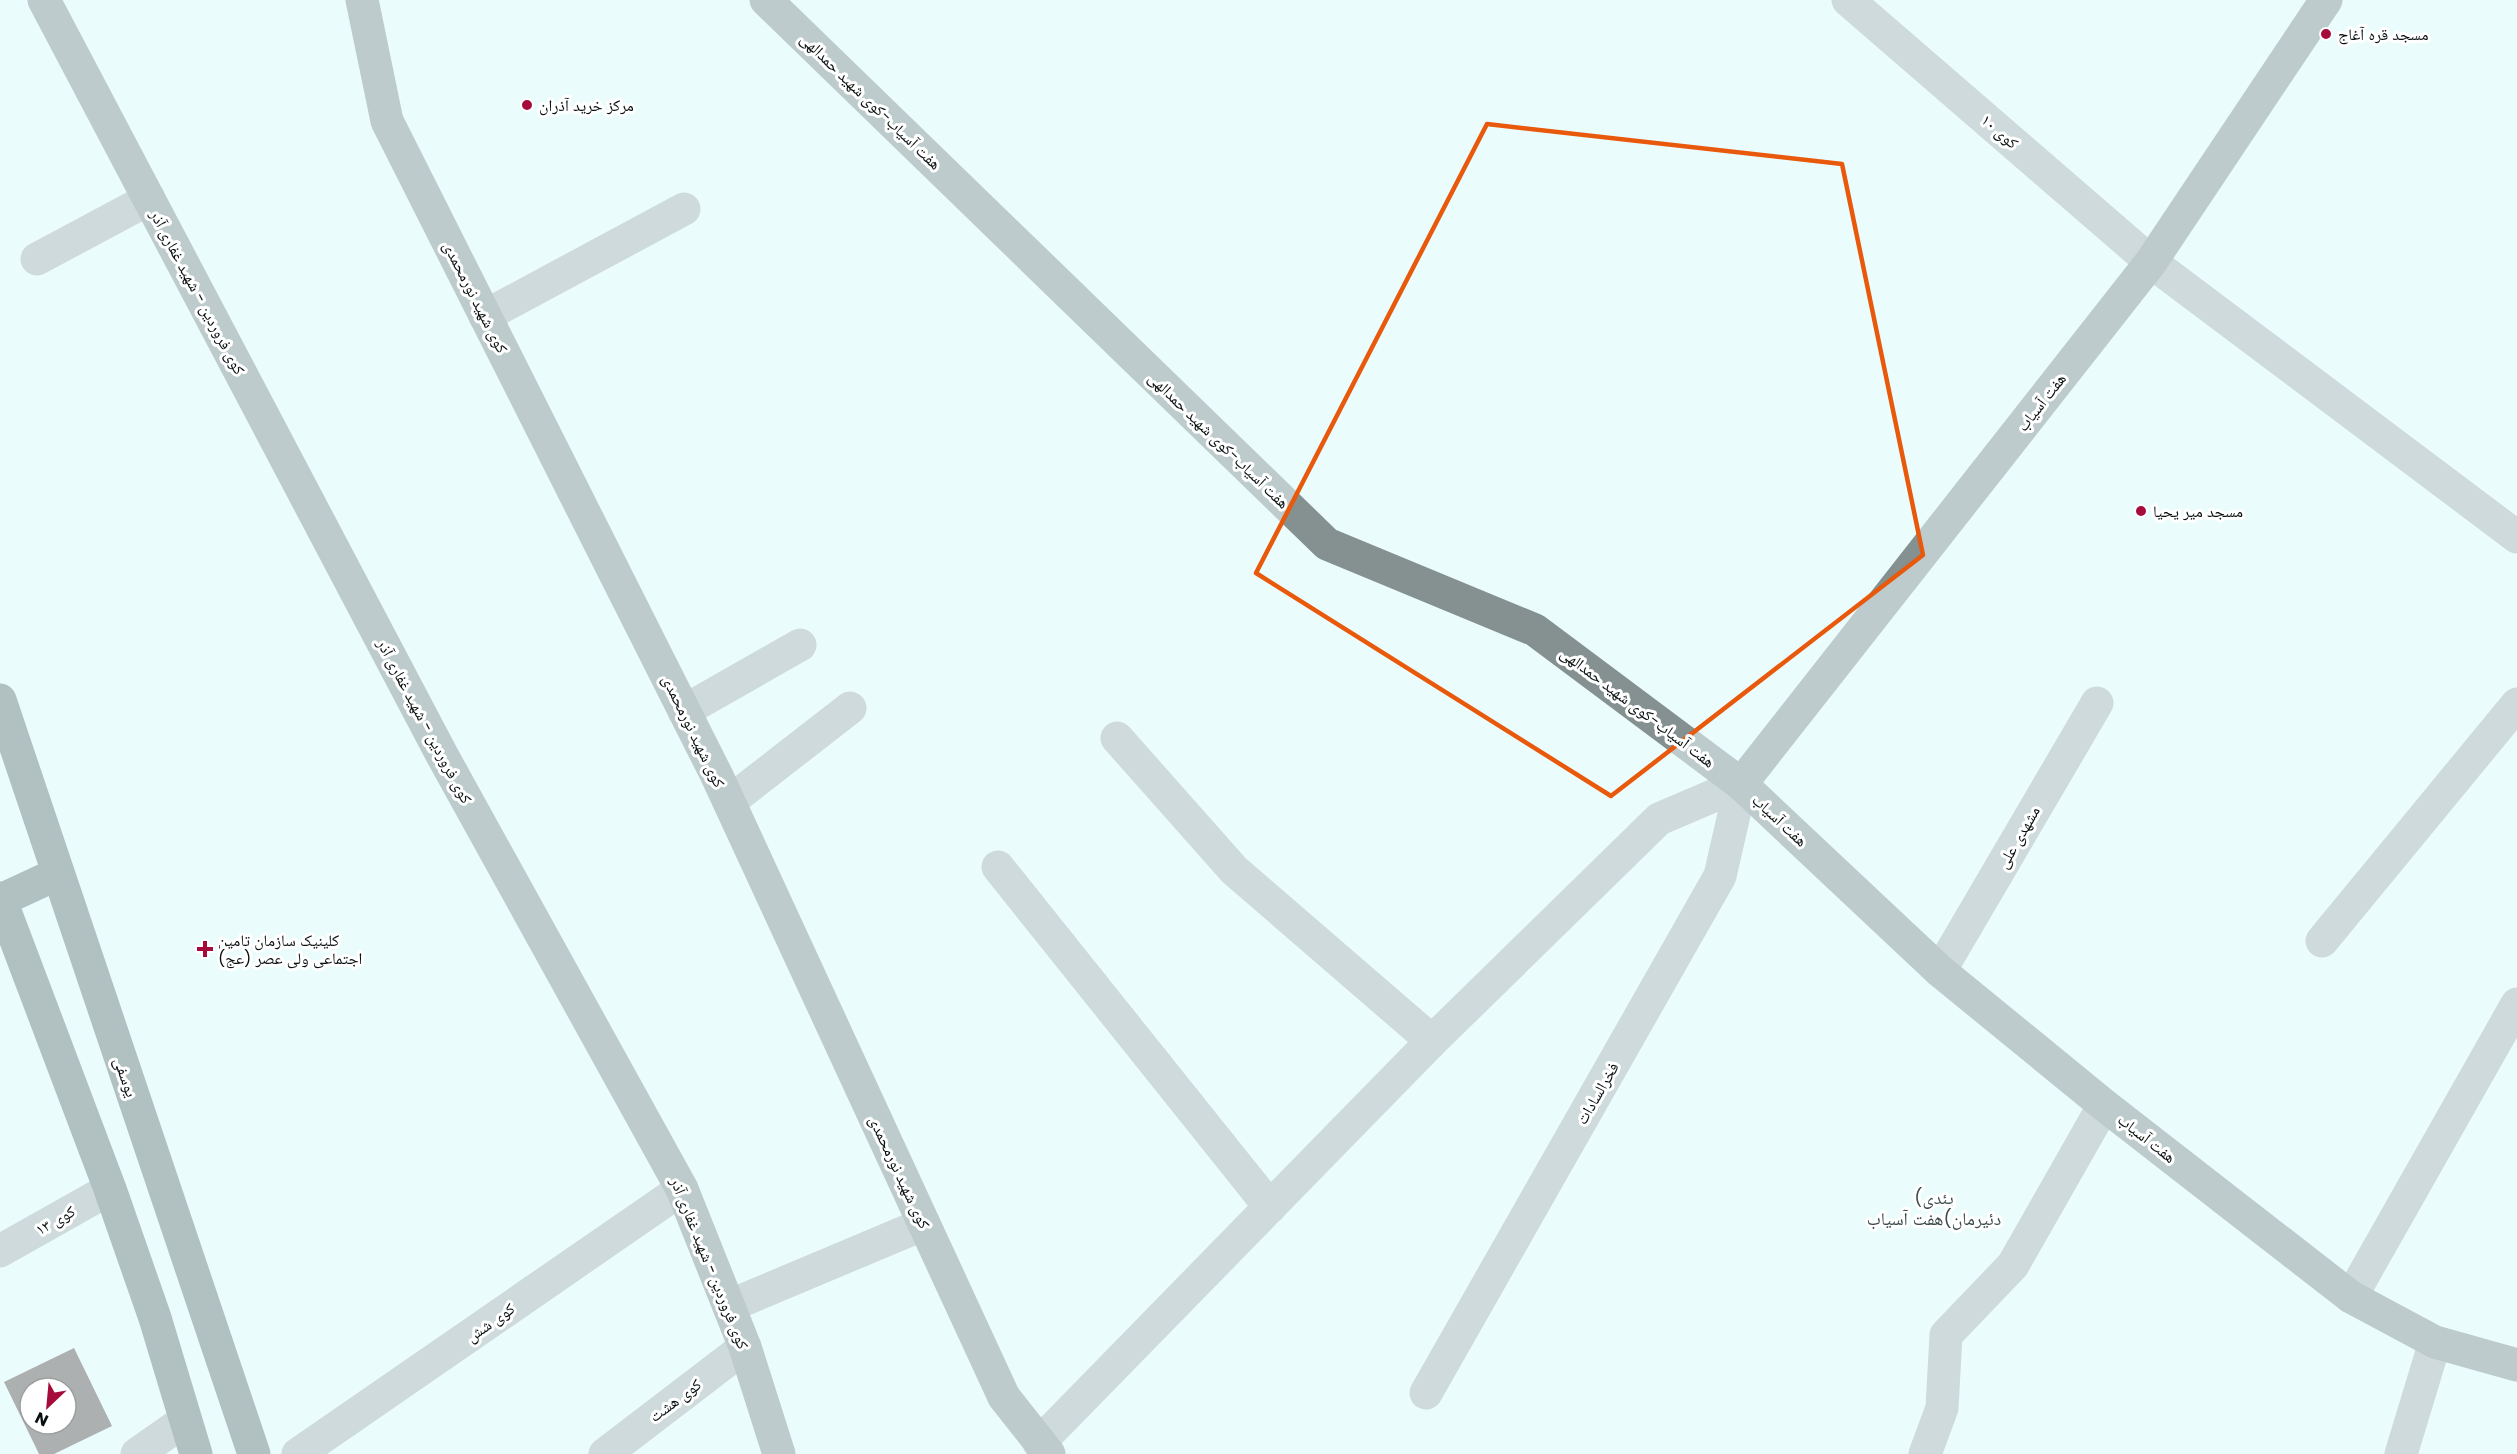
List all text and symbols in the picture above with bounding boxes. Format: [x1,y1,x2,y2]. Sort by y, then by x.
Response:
place label: مسجد قره آغاج [2338,23,2429,46]
marker: مسجد قره آغاج [2319,27,2333,41]
street label: هفت آسیاب-کوی شهید حمدالهی [795,28,946,175]
place label: مرکز خرید آذران [539,94,634,117]
marker: مرکز خرید آذران [520,98,534,112]
street label: کوی ۱۰ [1976,109,2024,154]
street label: کوی فروردین - شهید غفاری آذر [144,205,251,379]
street label: کوی شهید نورمحمدی [437,237,514,357]
street label: هفت آسیاب-کوی شهید حمدالهی [1143,367,1294,514]
street label: هفت آسیاب [2011,368,2071,436]
place label: مسجد میر یحیا [2153,500,2243,523]
marker: مسجد میر یحیا [2134,504,2148,518]
street label: کوی فروردین - شهید غفاری آذر [371,634,478,808]
street label: هفت آسیاب-کوی شهید حمدالهی [1556,642,1720,773]
street label: کوی شهید نورمحمدی [656,671,731,792]
street label: هفت آسیاب [1747,789,1812,852]
street label: مشهدی علی [1991,802,2046,873]
place label: کلینیک سازمان تامین اجتماعی ولی عصر (عج) [218,929,362,970]
marker: کلینیک سازمان تامین اجتماعی ولی عصر (عج) [196,940,214,958]
street label: یوسفی [108,1054,143,1100]
street label: فخرالسادات [1570,1058,1625,1129]
street label: هفت آسیاب [2113,1108,2181,1168]
street label: کوی شهید نورمحمدی [863,1112,936,1233]
street label: کوی فروردین - شهید غفاری آذر [664,1173,755,1353]
district label: (یئدی دئیرمان)هفت آسیاب [1867,1185,2001,1231]
street label: کوی ۱۳ [31,1200,80,1241]
street label: کوی شش [461,1297,520,1348]
street label: کوی هشت [644,1373,707,1428]
north arrow [18,1376,78,1436]
text: N [31,1406,52,1432]

